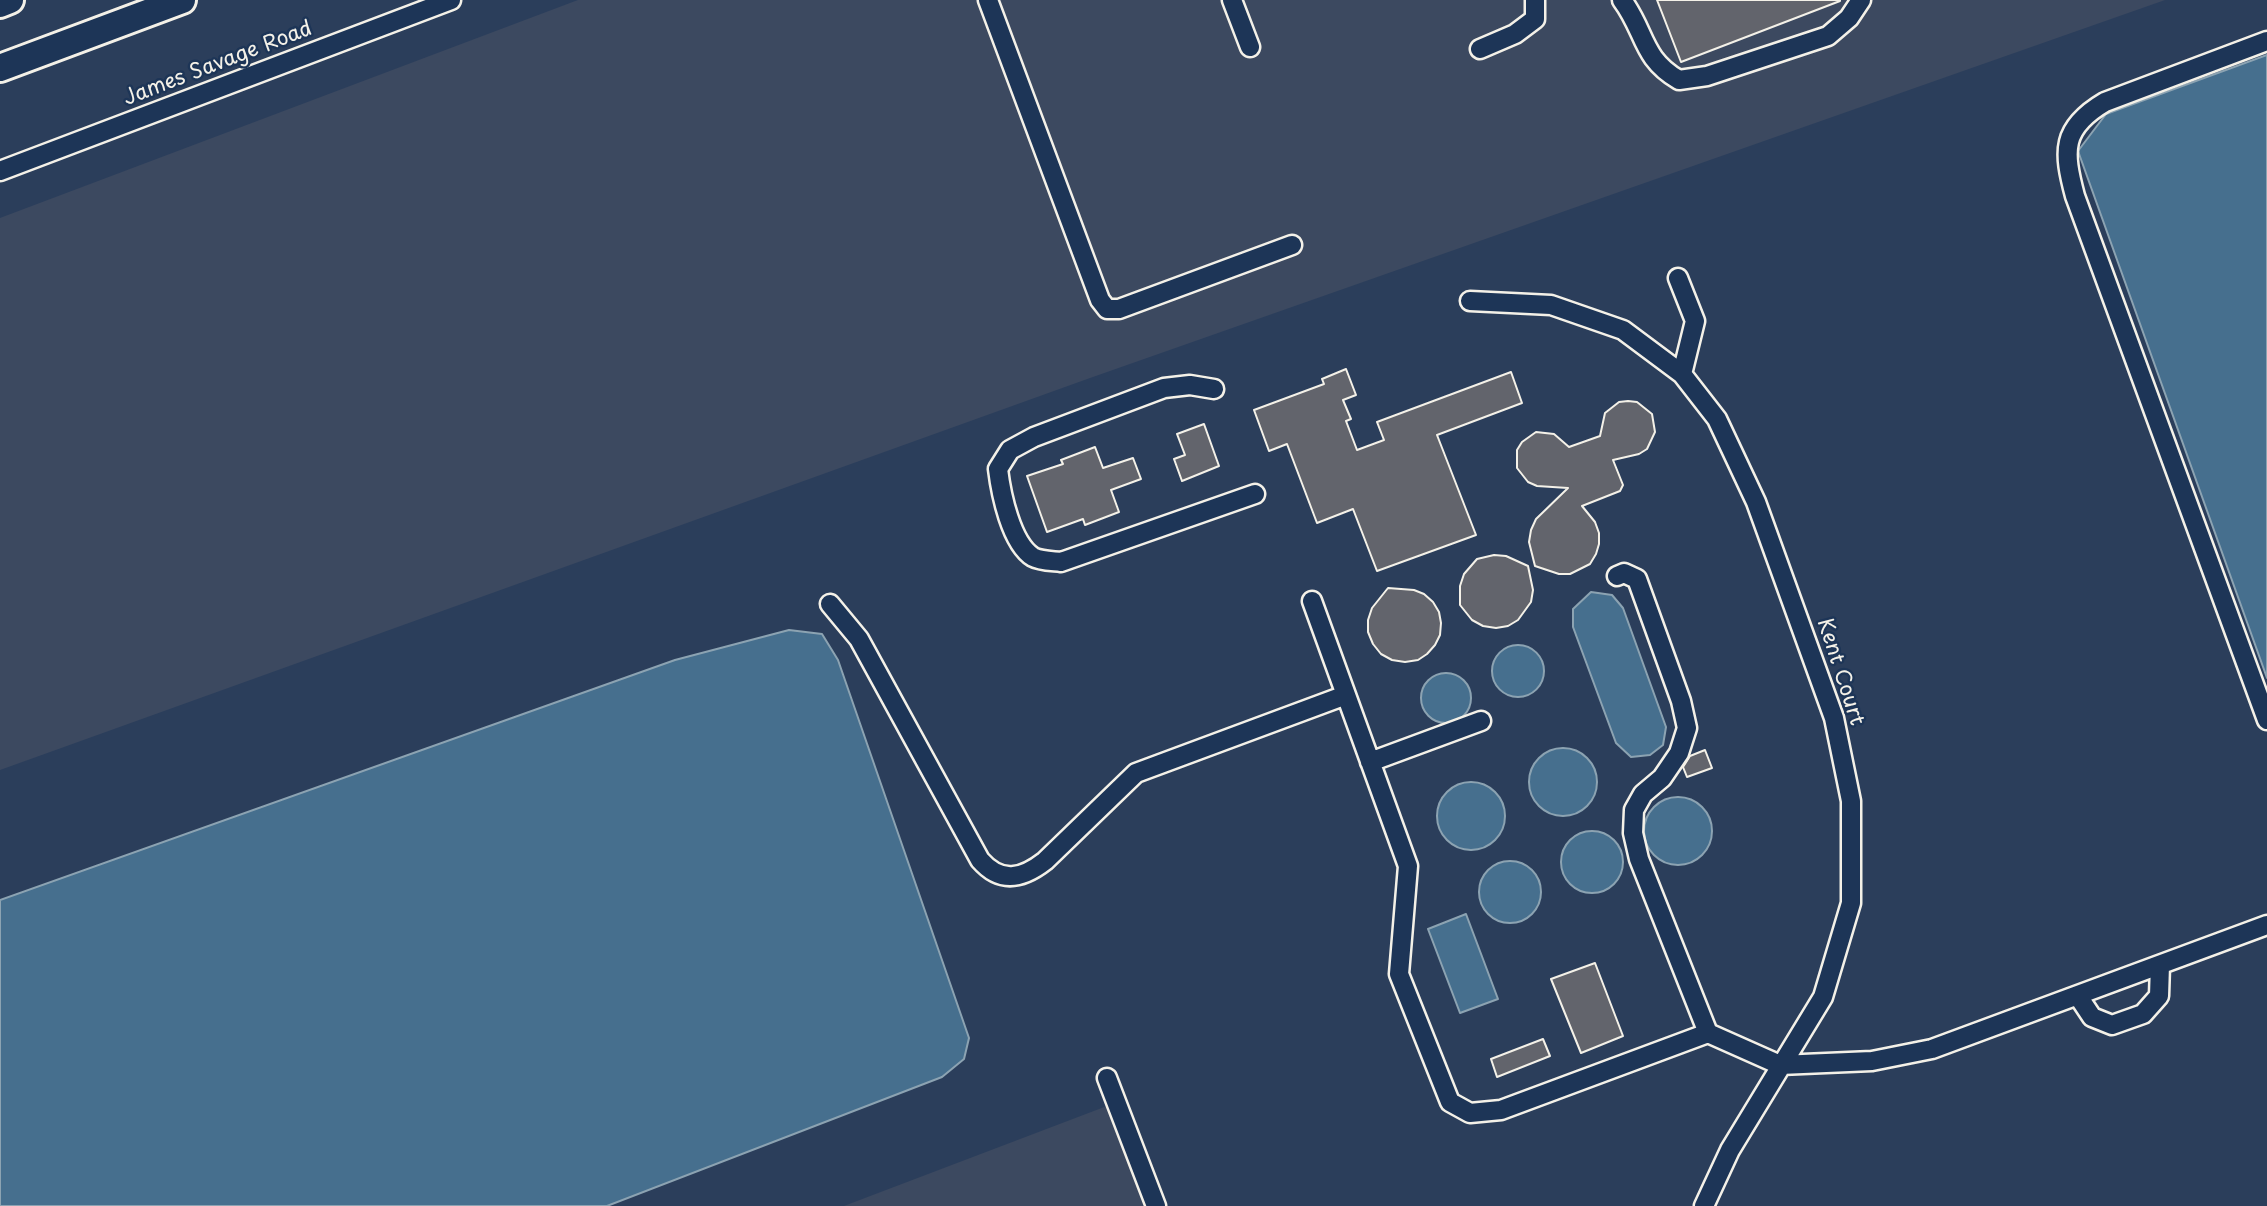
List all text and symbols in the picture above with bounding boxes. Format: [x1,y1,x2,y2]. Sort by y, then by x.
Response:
street label: James Savage Road [120,16,316,112]
street label: Kent Court [1811,615,1869,729]

